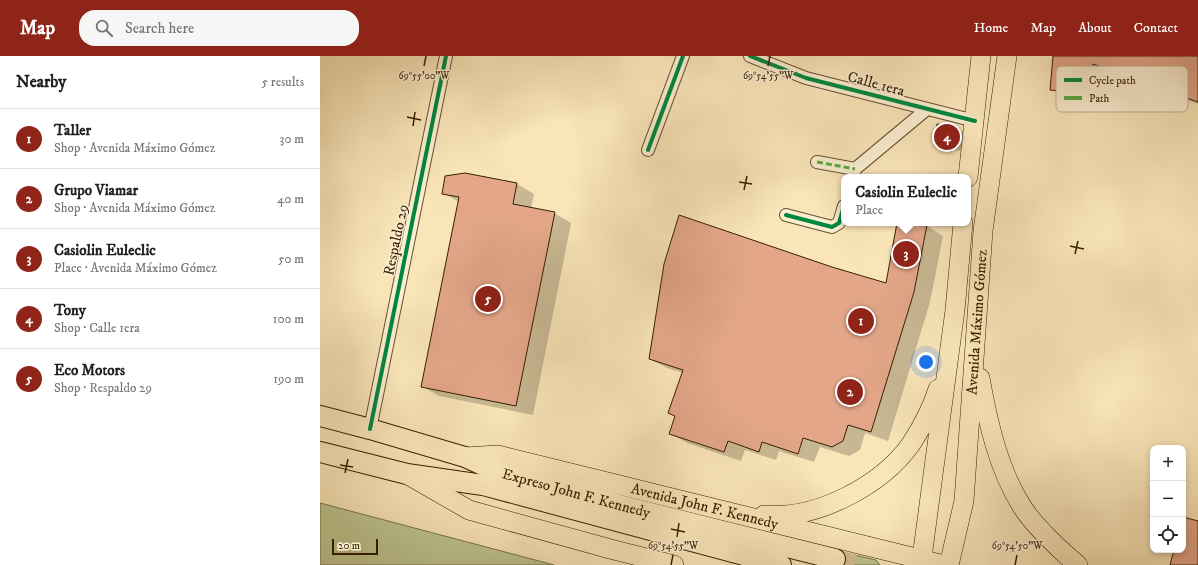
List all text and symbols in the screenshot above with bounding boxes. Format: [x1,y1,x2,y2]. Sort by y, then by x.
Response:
search box [79,10,359,46]
text: Map [20,17,55,40]
icon: search [93,17,115,39]
text: Search here [125,19,194,38]
text: Home [974,19,1008,37]
text: Map [1030,19,1056,37]
text: About [1078,19,1112,37]
text: Contact [1134,19,1178,37]
legend [1056,66,1188,112]
street label: Calle 1era [845,67,907,101]
text: 69°55'00"W [399,70,450,82]
text: 69°54'55"W [743,70,794,82]
text: Nearby [16,71,66,93]
text: 5 results [262,74,304,90]
text: Cycle path [1089,74,1136,88]
text: Path [1089,92,1110,106]
text: Taller [54,121,91,140]
pin: 4 [934,122,960,152]
text: 1 [27,131,31,147]
text: 30 m [280,131,304,147]
text: Shop · Avenida Máximo Gómez [54,140,215,156]
popup [841,174,971,226]
text: Grupo Viamar [54,181,138,200]
text: Casiolin Euleclic [855,183,957,202]
text: 2 [26,191,32,207]
text: 40 m [277,191,304,207]
text: Shop · Avenida Máximo Gómez [54,200,215,216]
text: Place [855,202,883,218]
street label: Respaldo 29 [379,203,413,277]
pin: 3 [893,239,919,269]
text: Casiolin Euleclic [54,241,156,260]
street label: Avenida Máximo Gómez [962,248,991,396]
text: 3 [27,251,31,267]
text: 50 m [278,251,304,267]
text: Place · Avenida Máximo Gómez [54,260,217,276]
pin: 5 [475,284,501,314]
text: Tony [54,301,86,320]
pin: 1 [848,306,874,336]
text: 4 [25,311,33,327]
text: 100 m [273,311,304,327]
text: Shop · Calle 1era [54,320,140,336]
your location [916,352,936,372]
text: Eco Motors [54,361,125,380]
text: 5 [26,371,32,387]
text: 190 m [273,371,304,387]
pin: 2 [837,377,863,407]
text: Shop · Respaldo 29 [54,380,152,396]
map controls [1150,445,1186,553]
button: + [1150,445,1186,481]
street label: Expreso John F. Kennedy [500,464,653,522]
street label: Avenida John F. Kennedy [629,479,781,533]
button: − [1150,481,1186,517]
button: locate [1150,517,1186,553]
scale bar [332,537,378,556]
text: 20 m [338,539,360,553]
text: 69°54'55"W [648,540,699,552]
text: 69°54'50"W [992,540,1043,552]

